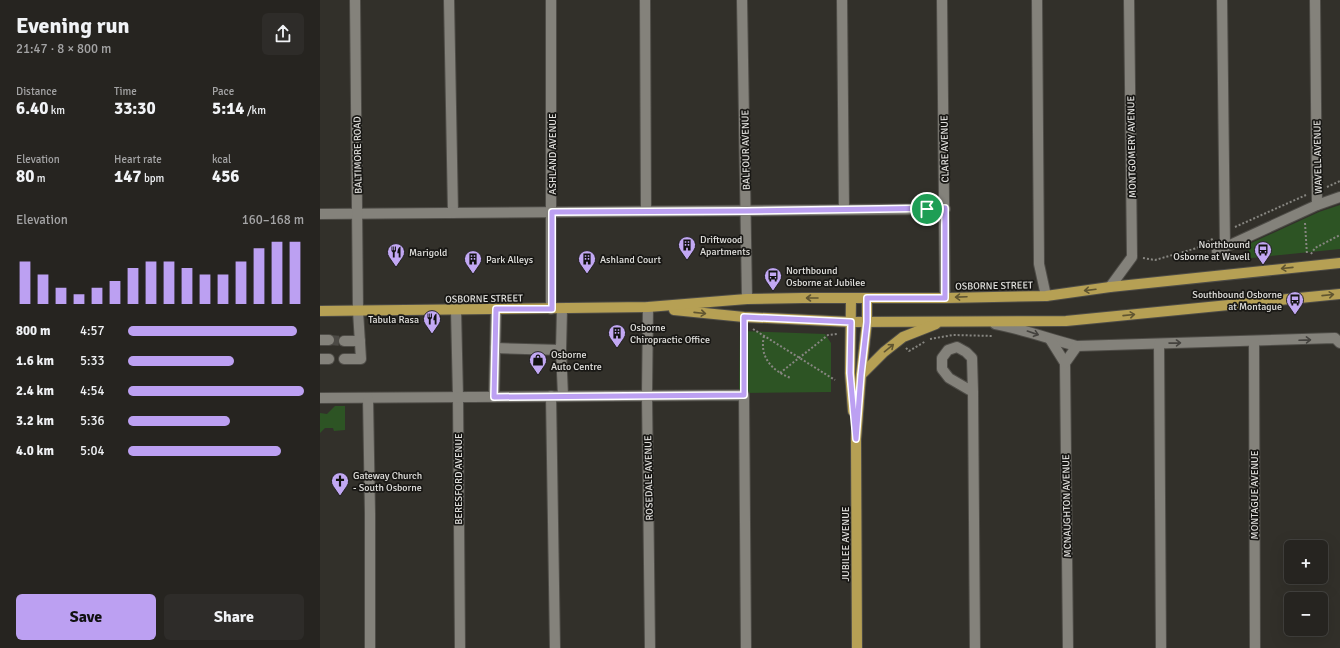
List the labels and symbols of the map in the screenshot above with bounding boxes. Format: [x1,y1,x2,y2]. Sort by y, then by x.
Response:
street label: MONTGOMERY AVENUE [1125,96,1139,198]
street label: BALFOUR AVENUE [739,109,753,190]
street label: ASHLAND AVENUE [547,113,559,195]
street label: CLARE AVENUE [938,115,952,183]
street label: BALTIMORE ROAD [351,116,365,194]
street label: WAVELL AVENUE [1311,120,1325,194]
pin [910,192,944,226]
place label: Driftwood Apartments [700,234,751,258]
building icon: Driftwood Apartments [677,235,697,260]
place label: Northbound Osborne at Wavell [1173,239,1250,263]
bus stop icon: Northbound Osborne at Wavell [1253,240,1273,265]
restaurant icon: Marigold [386,242,406,267]
place label: Marigold [409,247,447,259]
building icon: Park Alleys [463,249,483,274]
building icon: Ashland Court [577,249,597,274]
place label: Park Alleys [486,254,534,266]
place label: Ashland Court [600,254,661,266]
one-way arrow [1281,264,1294,272]
place label: Northbound Osborne at Jubilee [786,265,865,289]
bus stop icon: Northbound Osborne at Jubilee [763,266,783,291]
street label: OSBORNE STREET [955,279,1033,293]
one-way arrow [1084,286,1097,294]
place label: Southbound Osborne at Montague [1192,289,1282,313]
bus stop icon: Southbound Osborne at Montague [1285,290,1305,315]
one-way arrow [1322,291,1335,299]
street label: OSBORNE STREET [445,292,523,306]
one-way arrow [955,293,968,301]
one-way arrow [806,294,819,302]
restaurant icon: Tabula Rasa [422,309,442,334]
one-way arrow [693,309,706,316]
one-way arrow [1123,311,1136,318]
place label: Tabula Rasa [368,314,419,326]
place label: Osborne Chiropractic Office [630,322,710,346]
building icon: Osborne Chiropractic Office [607,323,627,348]
one-way arrow [1026,330,1038,338]
one-way arrow [1298,336,1311,343]
one-way arrow [1168,340,1181,347]
one-way arrow [884,344,895,353]
place label: Osborne Auto Centre [551,349,602,373]
shop icon: Osborne Auto Centre [528,350,548,375]
street label: BERESFORD AVENUE [453,433,465,525]
street label: ROSEDALE AVENUE [642,435,656,521]
street label: MONTAGUE AVENUE [1249,450,1261,539]
street label: MCNAUGHTON AVENUE [1060,454,1074,558]
place label: Gateway Church - South Osborne [353,470,422,494]
church icon: Gateway Church - South Osborne [330,471,350,496]
street label: JUBILEE AVENUE [840,506,852,581]

